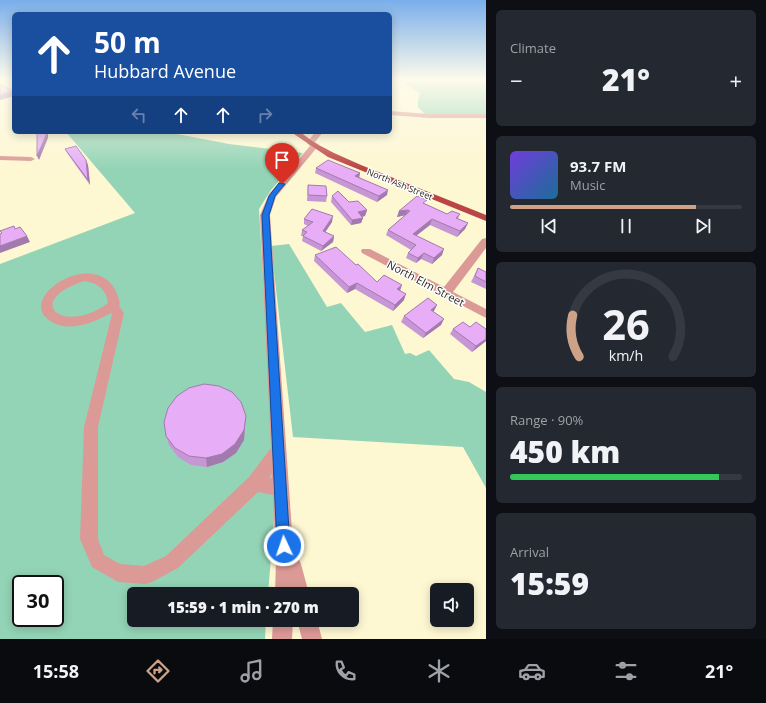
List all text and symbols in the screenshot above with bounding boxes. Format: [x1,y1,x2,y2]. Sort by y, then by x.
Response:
text: 50 m [94,23,161,61]
icon: ahead [28,28,80,80]
text: Climate [510,39,556,57]
text: Hubbard Avenue [94,59,236,83]
text: 21° [602,59,650,100]
text: − [510,65,523,95]
text: + [729,65,742,95]
icon: left [128,104,150,126]
icon: ahead [170,104,192,126]
icon: ahead [212,104,234,126]
icon: right [254,104,276,126]
pin [265,143,299,184]
icon: arrive [271,149,293,171]
text: 93.7 FM [570,156,626,176]
street label: North Ash Street [365,165,435,203]
text: Music [570,176,605,194]
icon: previous [538,215,560,237]
icon: pause [615,215,637,237]
icon: next [692,215,714,237]
street label: North Elm Street [385,256,467,310]
text: 26 [602,296,650,352]
text: km/h [609,346,643,365]
text: Range · 90% [510,411,583,429]
text: 450 km [510,431,620,472]
position arrow [263,525,305,567]
text: Arrival [510,543,549,561]
text: 15:59 [510,563,589,604]
speed limit sign: 30 [12,575,64,627]
map controls [430,583,474,627]
button: sound [430,583,474,627]
text: 15:59 · 1 min · 270 m [167,597,319,617]
icon: directions [144,657,172,685]
icon: music [238,657,266,685]
icon: phone [331,657,359,685]
icon: climate [425,657,453,685]
icon: car [518,657,546,685]
icon: filters [612,657,640,685]
text: 15:58 [33,659,79,683]
text: 21° [705,659,733,683]

